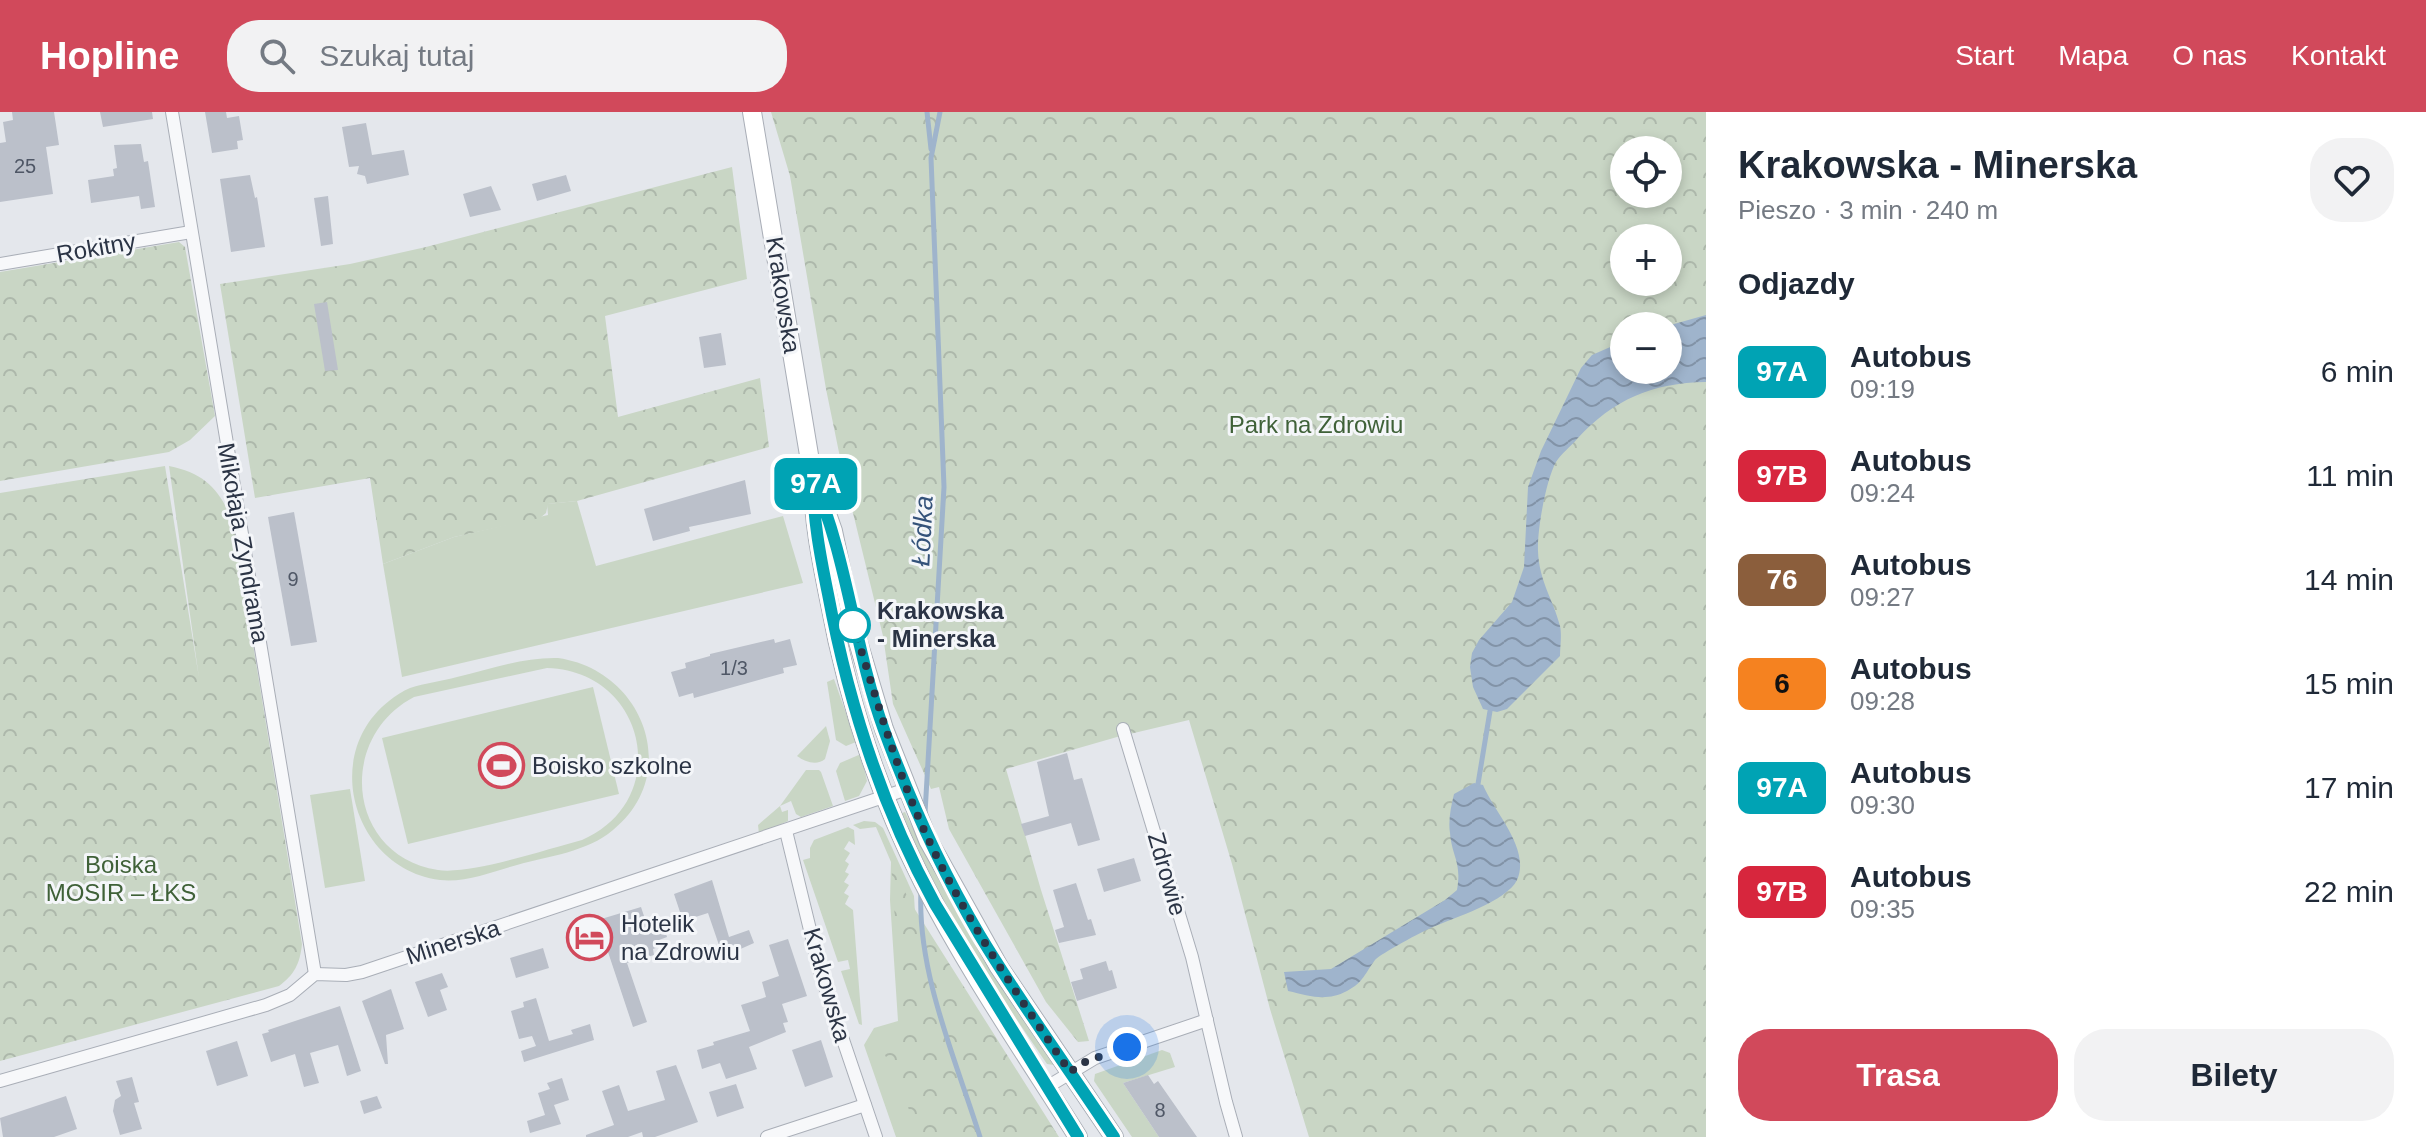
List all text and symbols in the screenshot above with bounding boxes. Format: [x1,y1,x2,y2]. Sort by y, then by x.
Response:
search box [227,20,787,92]
icon: search [255,34,299,78]
text: Hopline [40,35,179,77]
text: Szukaj tutaj [319,39,474,72]
text: Start [1955,40,2014,71]
text: Mapa [2058,40,2128,71]
text: O nas [2172,40,2247,71]
text: Kontakt [2291,40,2386,71]
map controls [1610,136,1682,384]
button: locate [1610,136,1682,208]
button: heart [2310,138,2394,222]
text: Krakowska - Minerska [1738,144,2137,186]
house number: 25 [14,155,36,177]
text: Pieszo · 3 min · 240 m [1738,195,1998,225]
button: + [1610,224,1682,296]
street label: Rokitny [54,227,138,268]
street label: Krakowska [761,235,806,356]
text: Odjazdy [1738,267,1855,300]
button: − [1610,312,1682,384]
text: Autobus [1850,340,1972,373]
text: 6 min [2321,355,2394,388]
text: 97A [1756,356,1808,387]
text: 09:19 [1850,374,1915,404]
park label: Park na Zdrowiu [1229,411,1403,438]
street label: Mikołaja Zyndrama [213,441,275,646]
text: Autobus [1850,444,1972,477]
line badge: 97A [770,458,862,510]
text: 11 min [2306,459,2394,492]
text: 97B [1756,460,1808,491]
text: 97A [790,468,842,499]
text: 09:24 [1850,478,1915,508]
water label: Łódka [905,495,939,567]
text: Autobus [1850,548,1972,581]
text: 14 min [2304,563,2394,596]
text: 76 [1766,564,1798,595]
house number: 9 [287,568,299,590]
text: 09:27 [1850,582,1915,612]
place label: Krakowska - Minerska [877,597,1004,652]
marker: Krakowska - Minerska [836,608,870,642]
text: Autobus [1850,652,1972,685]
house number: 1/3 [720,657,748,679]
text: 15 min [2304,667,2394,700]
text: 6 [1774,668,1790,699]
text: 09:28 [1850,686,1915,716]
sports icon: Boisko szkolne [477,742,525,790]
place label: Boisko szkolne [532,752,692,779]
text: Autobus [1850,756,1972,789]
text: 17 min [2304,771,2394,804]
text: 97A [1756,772,1808,803]
text: 09:30 [1850,790,1915,820]
street label: Zdrowie [1143,829,1192,919]
park label: Boiska MOSIR – ŁKS [46,851,196,906]
text: Autobus [1850,860,1972,893]
text: 22 min [2304,875,2394,908]
text: 97B [1756,876,1808,907]
text: 09:35 [1850,894,1915,924]
place label: Hotelik na Zdrowiu [621,910,740,965]
street label: Minerska [402,913,504,969]
hotel icon: Hotelik na Zdrowiu [566,914,614,962]
street label: Krakowska [798,925,857,1046]
your location [1107,1027,1147,1067]
button: Trasa [1738,1029,2058,1121]
button: Bilety [2074,1029,2394,1121]
house number: 8 [1154,1099,1166,1121]

